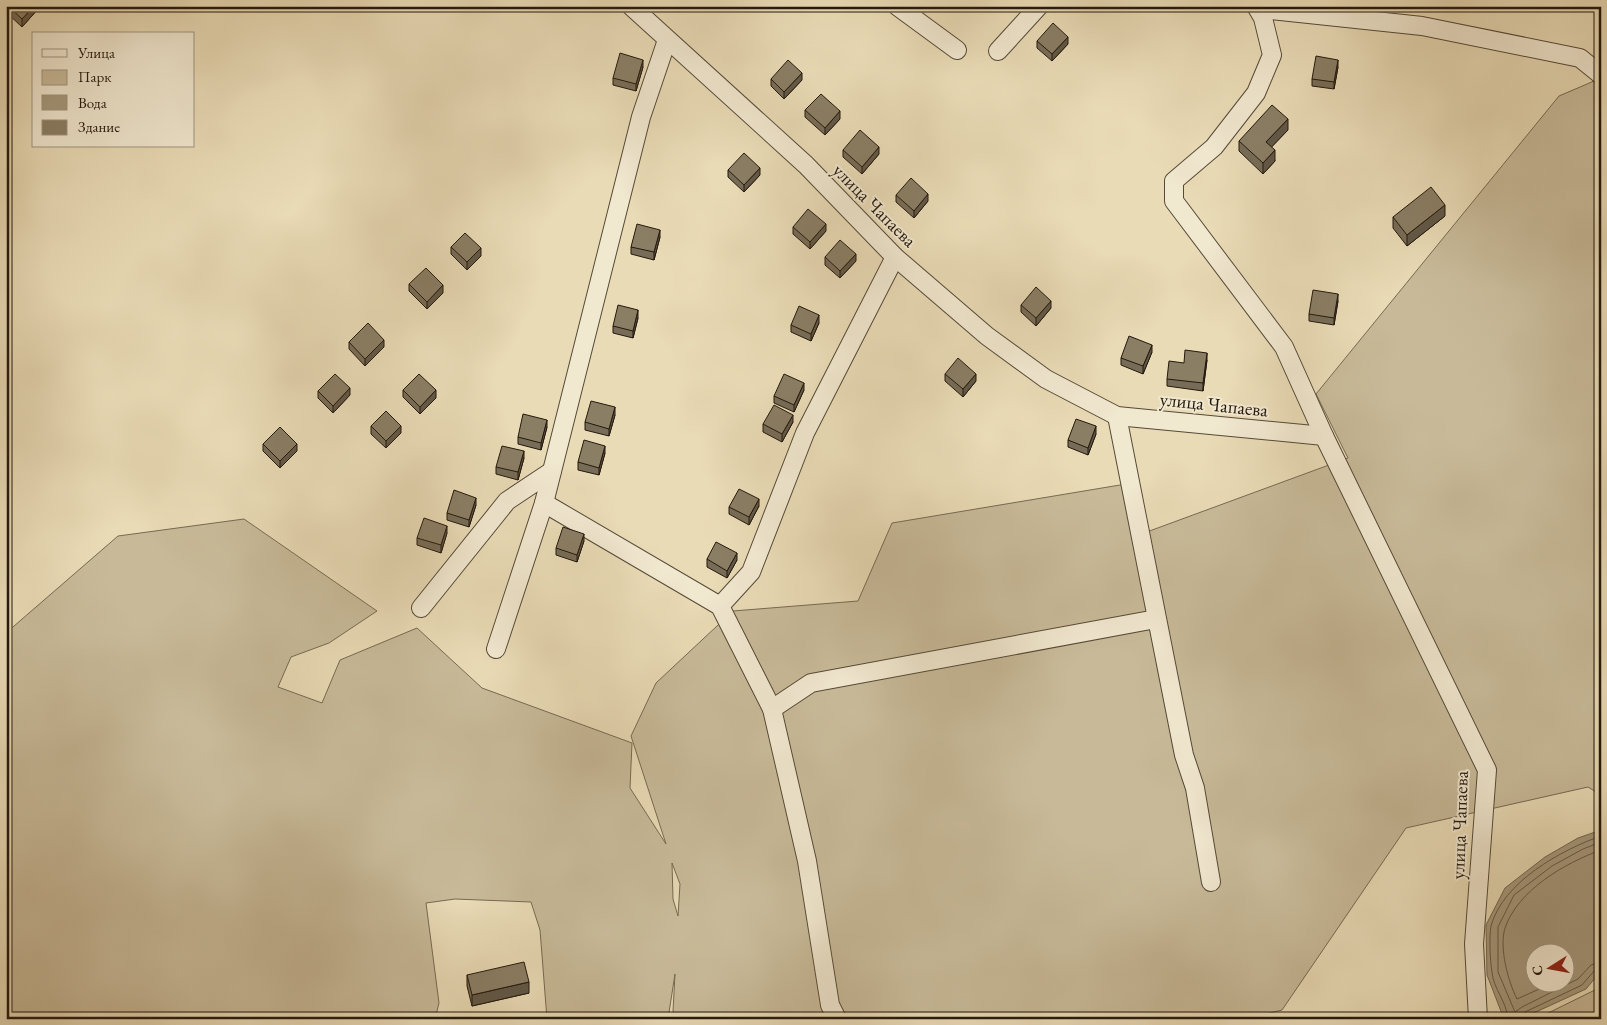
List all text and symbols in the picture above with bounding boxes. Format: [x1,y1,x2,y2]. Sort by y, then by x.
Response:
legend [32,32,195,148]
text: Улица [77,43,115,62]
text: Парк [78,67,111,86]
text: Вода [78,93,107,112]
text: Здание [78,117,120,136]
street label: улица Чапаева [827,158,922,253]
street label: улица Чапаева [1159,386,1270,423]
street label: улица Чапаева [1445,770,1474,880]
north arrow [1524,942,1574,992]
text: С [1527,964,1547,977]

